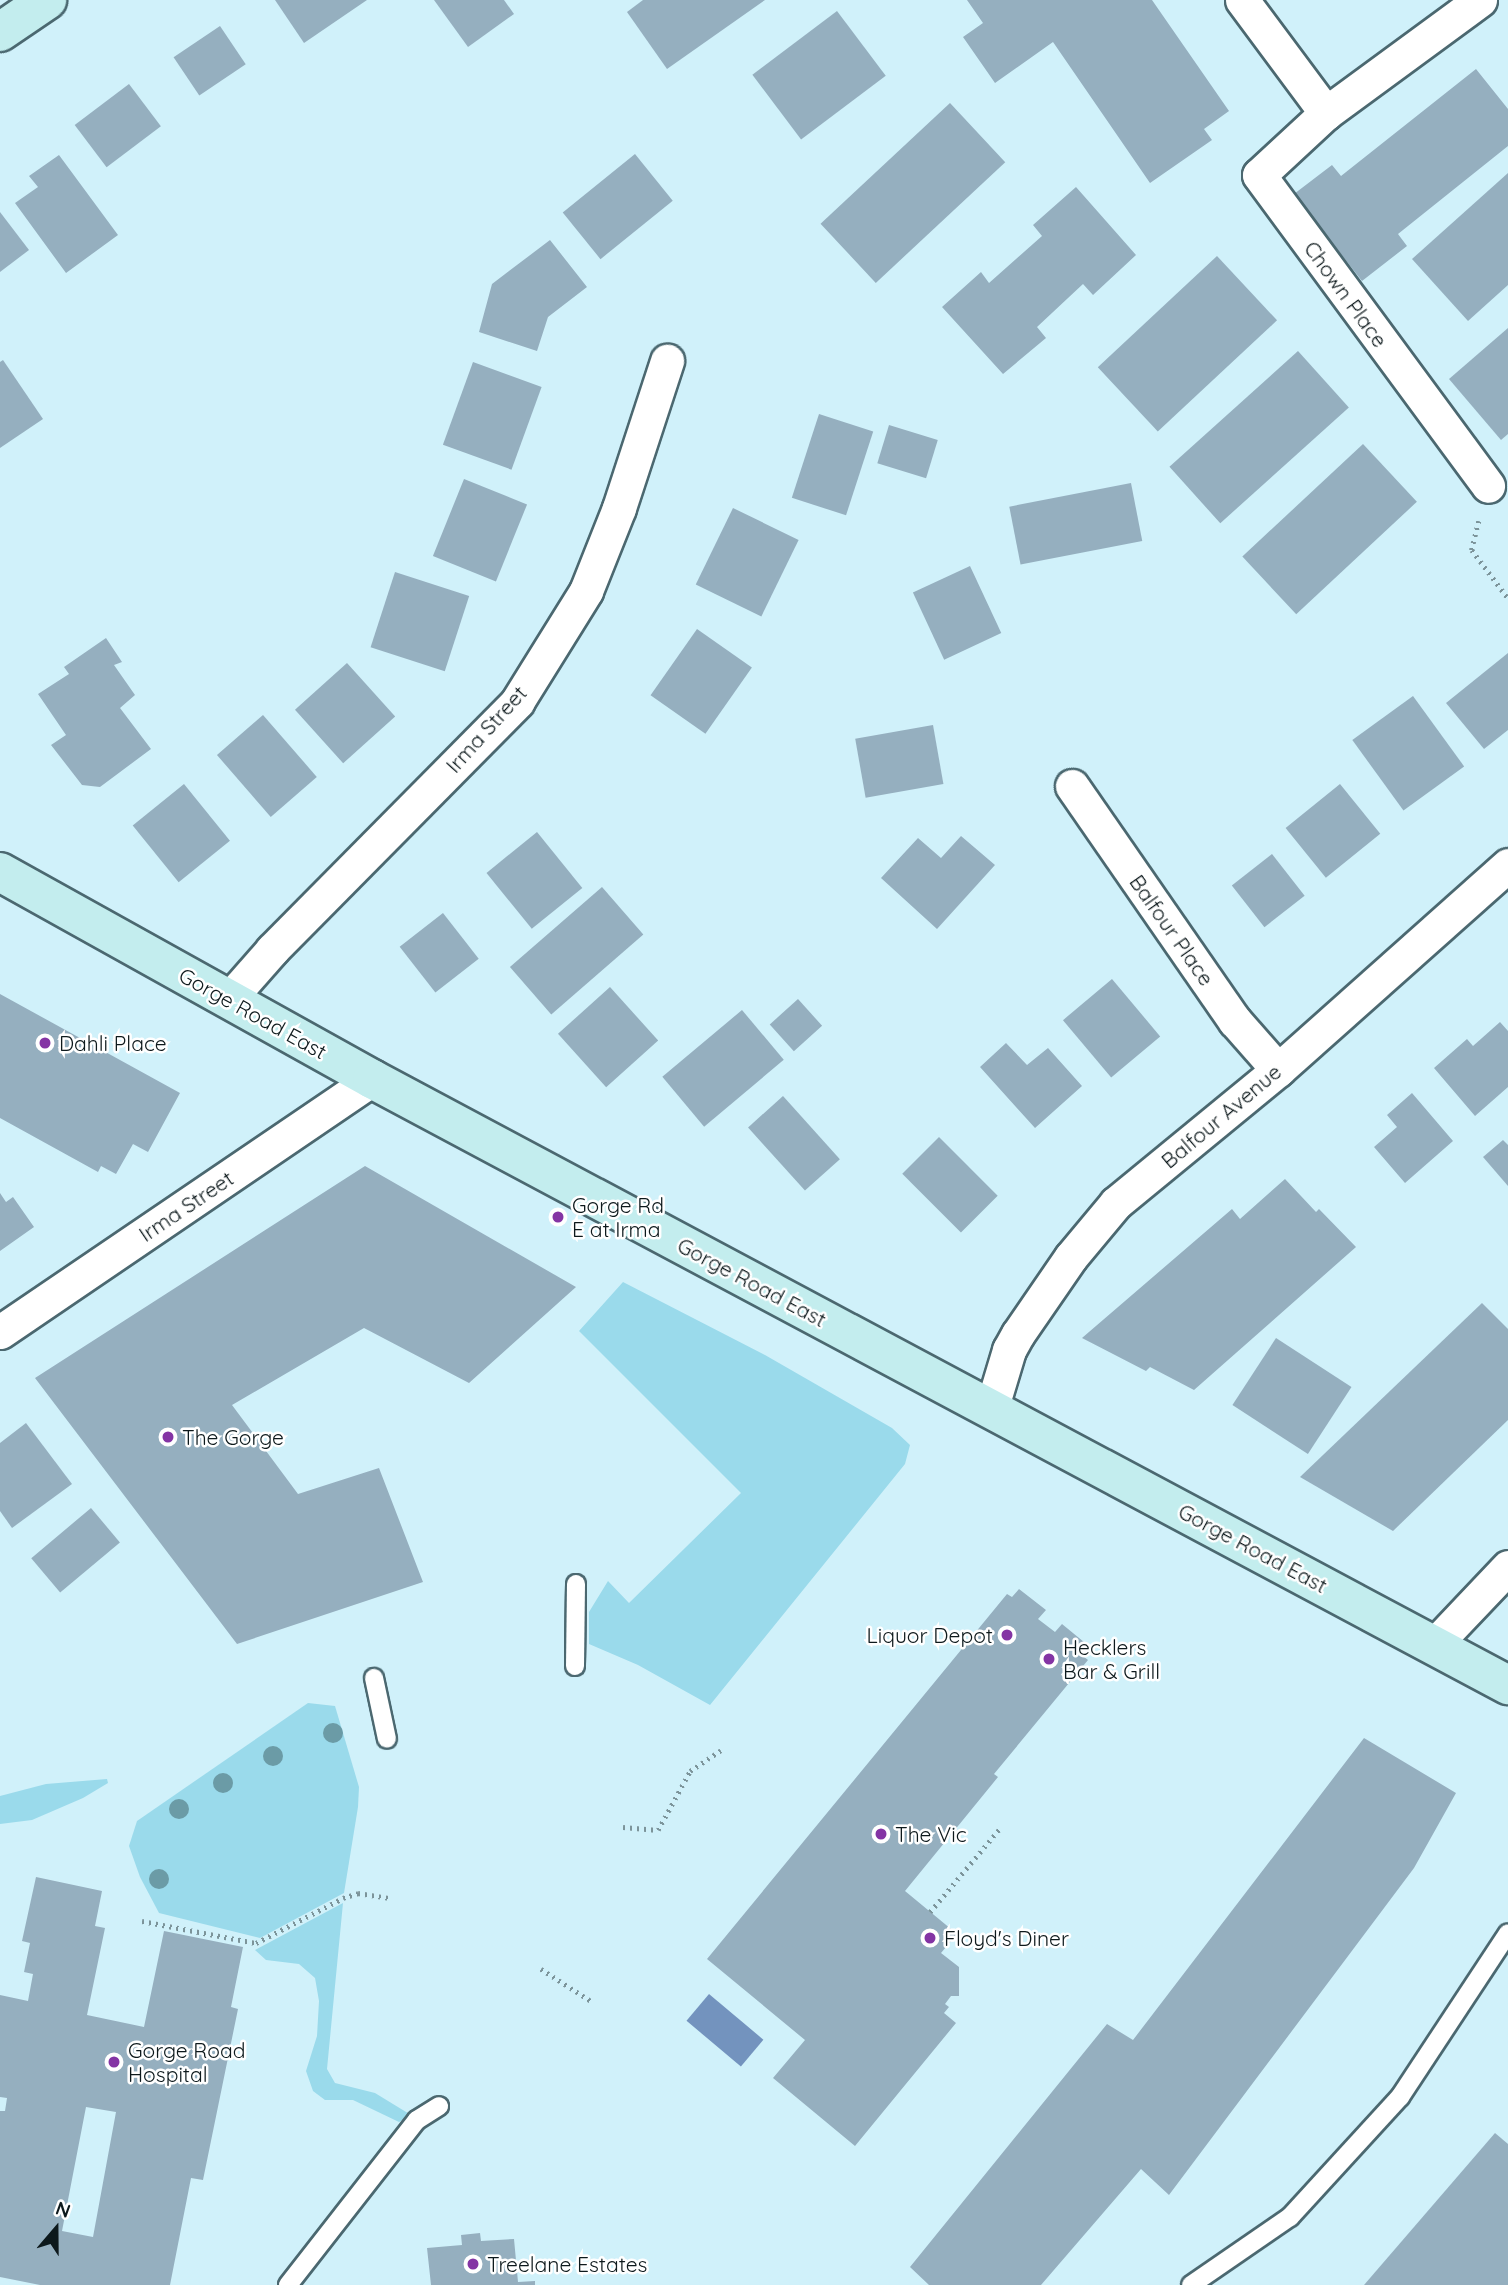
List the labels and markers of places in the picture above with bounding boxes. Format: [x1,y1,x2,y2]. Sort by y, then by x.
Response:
place label: Dahli Place [59,1030,167,1056]
marker: Dahli Place [37,1035,53,1051]
place label: Gorge Rd E at Irma [572,1192,664,1242]
marker: Gorge Rd E at Irma [550,1209,566,1225]
place label: The Gorge [182,1424,284,1450]
marker: The Gorge [160,1429,176,1445]
place label: Liquor Depot [866,1622,993,1648]
marker: Liquor Depot [999,1627,1015,1643]
place label: Hecklers Bar & Grill [1063,1634,1160,1684]
marker: Hecklers Bar & Grill [1041,1651,1057,1667]
place label: The Vic [895,1821,967,1847]
marker: The Vic [873,1826,889,1842]
place label: Floyd's Diner [944,1925,1069,1951]
marker: Floyd's Diner [922,1930,938,1946]
place label: Gorge Road Hospital [128,2037,245,2087]
marker: Gorge Road Hospital [106,2054,122,2070]
place label: Treelane Estates [487,2251,647,2277]
marker: Treelane Estates [465,2256,481,2272]

